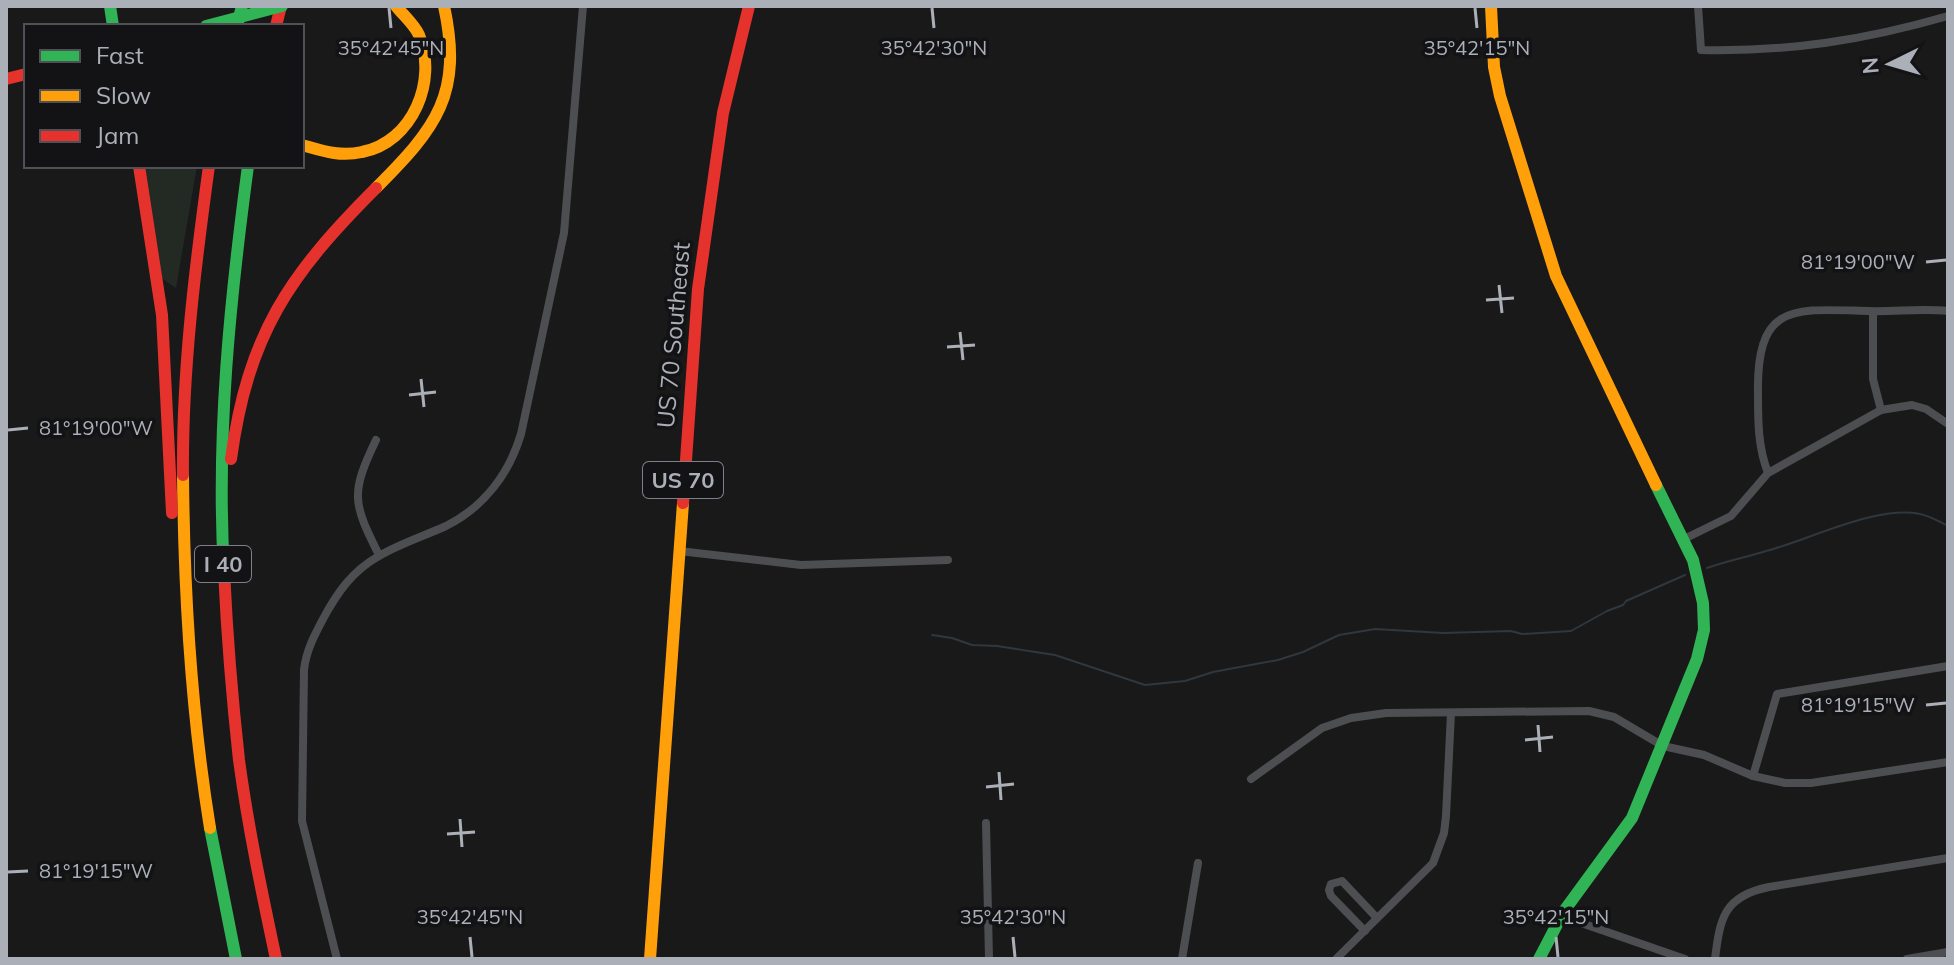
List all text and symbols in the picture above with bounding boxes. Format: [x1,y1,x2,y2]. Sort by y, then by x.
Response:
legend [24,24,304,168]
north arrow [1850,24,1930,104]
text: 35°42'45"N [338,35,444,60]
text: 35°42'30"N [881,35,987,60]
text: 35°42'15"N [1424,35,1530,60]
text: Fast [96,40,144,70]
text: N [1855,56,1885,75]
text: Slow [96,80,151,110]
text: Jam [96,120,139,150]
street label: US 70 Southeast [650,241,696,429]
text: 81°19'00"W [1801,249,1915,274]
text: 81°19'00"W [39,415,153,440]
road number: US 70 [643,462,723,498]
road number: I 40 [195,546,251,582]
text: 81°19'15"W [1801,692,1915,717]
text: 81°19'15"W [39,858,153,883]
text: 35°42'45"N [417,904,523,929]
text: 35°42'30"N [960,904,1066,929]
text: 35°42'15"N [1503,904,1609,929]

